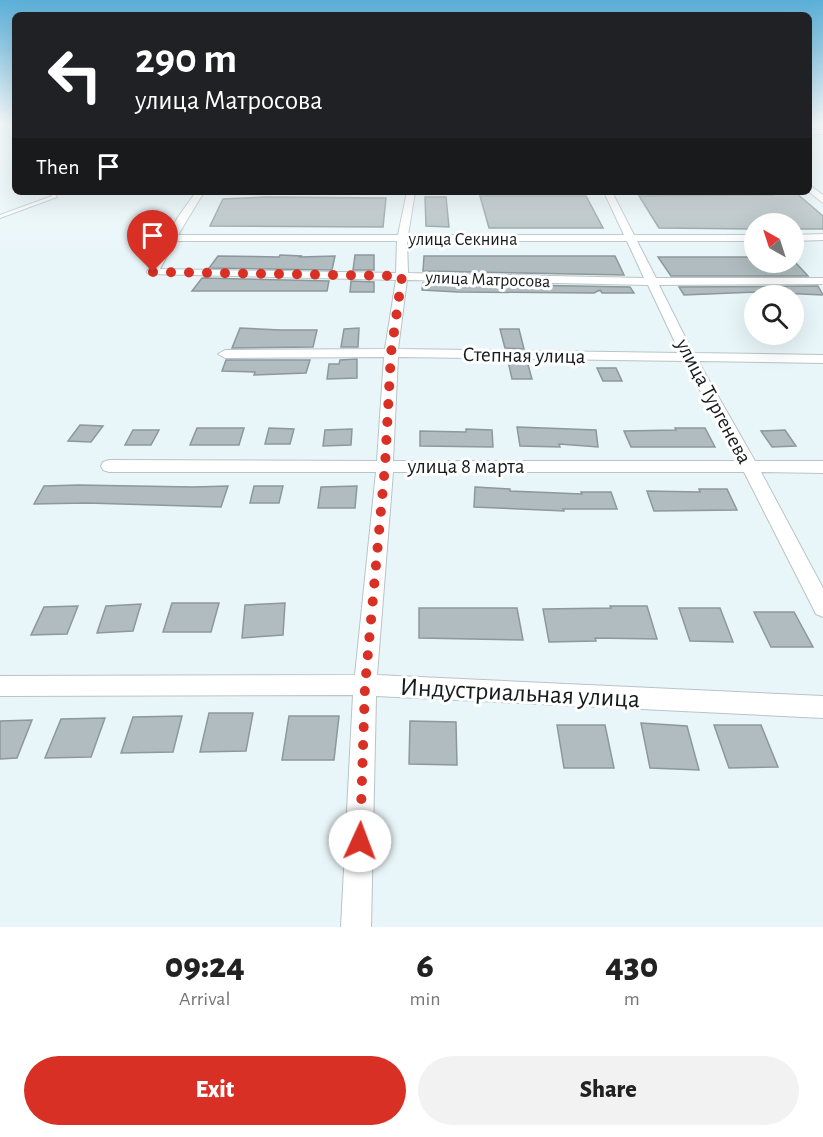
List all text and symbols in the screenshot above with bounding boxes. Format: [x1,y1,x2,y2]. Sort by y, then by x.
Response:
icon: left [36,36,114,114]
text: 290 m [135,38,237,80]
text: улица Матросова [135,87,323,114]
icon: arrive [92,150,125,183]
text: Then [36,156,80,178]
pin [127,210,178,272]
north arrow [744,213,804,273]
map controls [744,213,804,345]
icon: arrive [136,219,169,252]
street label: улица Секнина [408,231,517,249]
street label: улица Матросова [424,269,551,291]
button: search [744,285,804,345]
street label: улица Тургенева [671,334,755,467]
street label: Степная улица [462,344,586,367]
street label: улица 8 марта [406,456,525,477]
street label: Индустриальная улица [399,674,641,712]
position arrow [328,809,392,873]
text: 09:24 [165,948,245,984]
text: 6 [416,948,434,984]
text: 430 [605,948,658,984]
text: Arrival [179,989,230,1009]
text: min [410,989,441,1009]
text: m [624,989,640,1009]
button: Exit [24,1056,406,1125]
button: Share [418,1056,799,1125]

